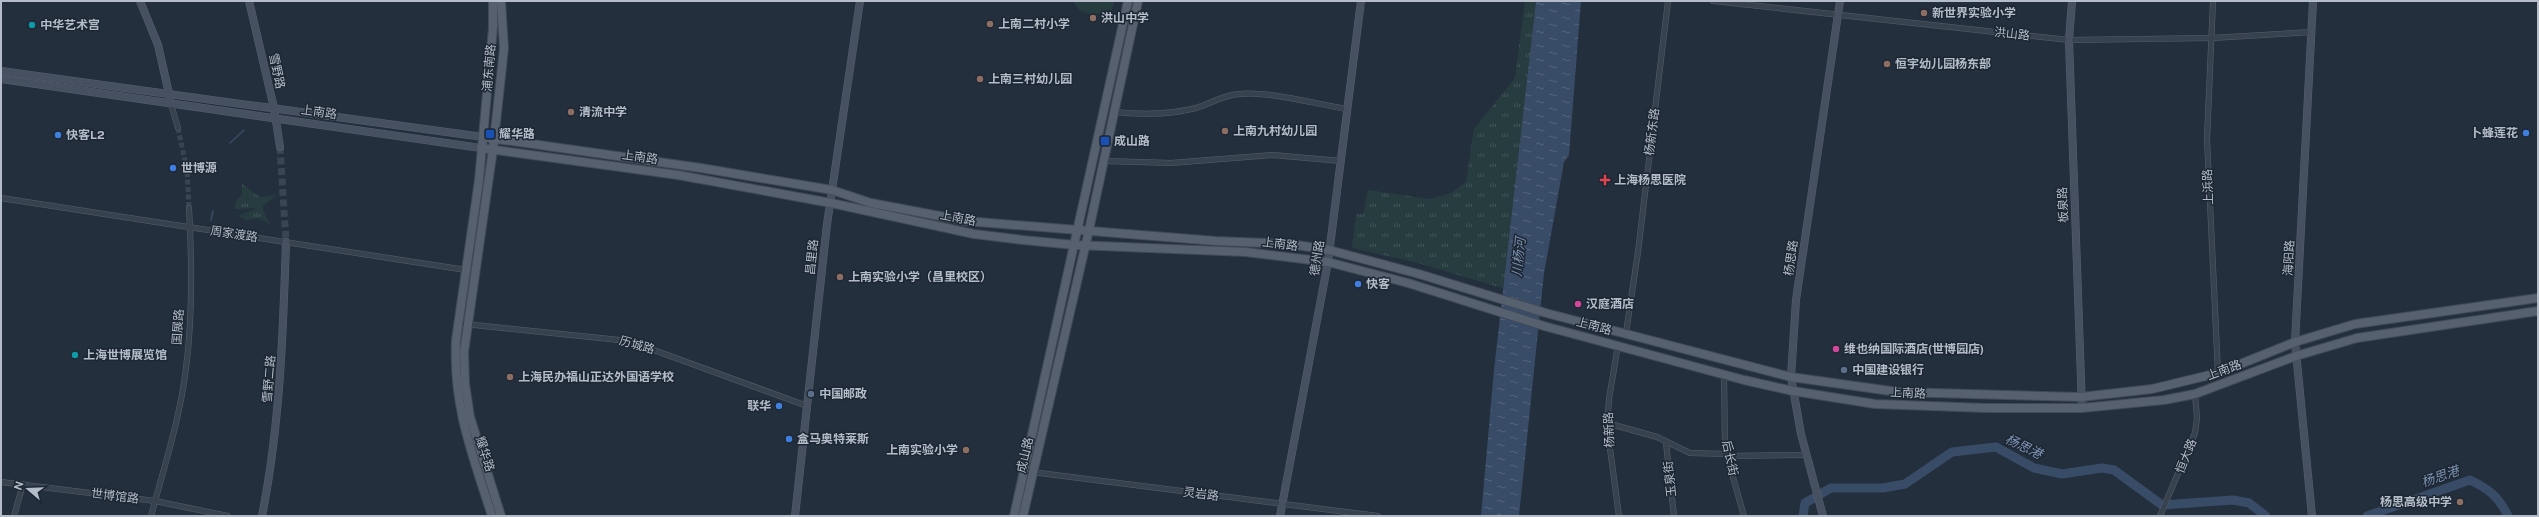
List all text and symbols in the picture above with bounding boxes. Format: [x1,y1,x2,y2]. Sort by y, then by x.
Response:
place label: 新世界实验小学 [1932,6,2016,20]
marker: 新世界实验小学 [1919,8,1929,18]
place label: 洪山中学 [1101,11,1149,25]
marker: 洪山中学 [1088,13,1098,23]
place label: 上南二村小学 [998,17,1070,31]
place label: 中华艺术宫 [40,18,100,32]
marker: 上南二村小学 [985,19,995,29]
marker: 中华艺术宫 [27,20,37,30]
street label: 洪山路 [1993,25,2031,43]
street label: 浦东南路 [480,43,498,93]
street label: 雪野路 [266,52,288,90]
place label: 恒宇幼儿园杨东部 [1895,57,1991,71]
marker: 恒宇幼儿园杨东部 [1882,59,1892,69]
place label: 上南三村幼儿园 [988,72,1072,86]
marker: 上南三村幼儿园 [975,74,985,84]
street label: 上南路 [300,103,338,121]
place label: 清流中学 [579,105,627,119]
marker: 清流中学 [566,107,576,117]
street label: 杨新东路 [1642,107,1662,157]
place label: 上南九村幼儿园 [1233,124,1317,138]
marker: 上南九村幼儿园 [1220,126,1230,136]
place label: 卜蜂莲花 [2470,126,2518,140]
place label: 耀华路 [499,127,535,141]
place label: 快客L2 [66,128,105,142]
marker: 耀华路 [484,128,496,140]
marker: 卜蜂莲花 [2521,128,2531,138]
marker: 快客L2 [53,130,63,140]
place label: 成山路 [1114,134,1150,148]
marker: 成山路 [1099,135,1111,147]
street label: 上南路 [621,148,659,166]
place label: 世博源 [181,161,217,175]
marker: 世博源 [168,163,178,173]
street label: 上浜路 [2200,169,2216,205]
place label: 上海杨思医院 [1614,173,1686,187]
marker: 上海杨思医院 [1599,174,1611,186]
street label: 板泉路 [2055,187,2071,223]
street label: 上南路 [939,208,977,228]
street label: 周家渡路 [209,224,259,244]
water label: 川杨河 [1509,234,1528,277]
street label: 上南路 [1261,235,1299,253]
street label: 昌里路 [803,238,821,276]
street label: 德州路 [1307,239,1327,277]
street label: 杨思路 [1782,239,1800,277]
street label: 海阳路 [2281,240,2297,276]
place label: 上南实验小学（昌里校区） [848,270,992,284]
marker: 上南实验小学（昌里校区） [835,272,845,282]
place label: 快客 [1366,277,1390,291]
marker: 快客 [1353,279,1363,289]
place label: 汉庭酒店 [1586,297,1634,311]
marker: 汉庭酒店 [1573,299,1583,309]
street label: 国展路 [170,309,186,345]
street label: 上南路 [1575,315,1613,337]
street label: 历城路 [618,333,656,357]
place label: 维也纳国际酒店(世博园店) [1844,342,1984,356]
marker: 维也纳国际酒店(世博园店) [1831,344,1841,354]
place label: 上海世博展览馆 [83,348,167,362]
marker: 上海世博展览馆 [70,350,80,360]
street label: 雪野二路 [260,354,278,404]
street label: 上南路 [2205,357,2243,383]
place label: 中国建设银行 [1852,363,1924,377]
marker: 中国建设银行 [1839,365,1849,375]
place label: 上海民办福山正达外国语学校 [518,370,674,384]
marker: 上海民办福山正达外国语学校 [505,372,515,382]
street label: 上南路 [1890,385,1926,401]
place label: 中国邮政 [819,387,867,401]
marker: 中国邮政 [806,389,816,399]
place label: 联华 [747,399,771,413]
marker: 联华 [774,401,784,411]
street label: 杨新路 [1601,412,1617,448]
water label: 杨思港 [2003,431,2046,463]
place label: 盒马奥特莱斯 [797,432,869,446]
marker: 盒马奥特莱斯 [784,434,794,444]
street label: 耀华路 [473,435,497,473]
street label: 成山路 [1014,436,1036,474]
street label: 恒大路 [2173,437,2199,475]
street label: 后长街 [1719,439,1741,477]
place label: 上南实验小学 [886,443,958,457]
marker: 上南实验小学 [961,445,971,455]
street label: 玉泉街 [1661,460,1679,498]
water label: 杨思港 [2419,462,2463,490]
north arrow [8,469,48,509]
text: N [11,480,26,492]
street label: 灵岩路 [1182,485,1220,503]
street label: 世博馆路 [90,486,140,506]
place label: 杨思高级中学 [2380,495,2452,509]
marker: 杨思高级中学 [2455,497,2465,507]

